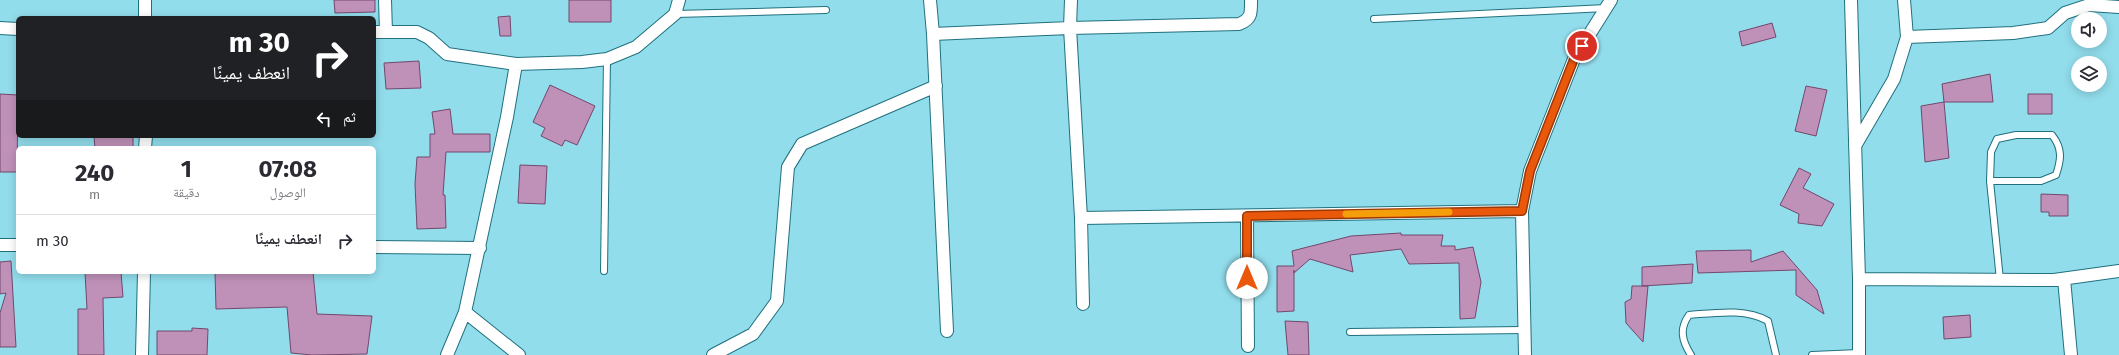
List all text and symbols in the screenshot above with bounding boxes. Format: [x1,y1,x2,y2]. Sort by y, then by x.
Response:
map controls [2071,12,2107,92]
button: sound [2071,12,2107,48]
text: 30 m [229,26,290,59]
pin [1565,29,1599,63]
icon: right [304,32,356,84]
icon: arrive [1571,35,1593,57]
button: layers [2071,56,2107,92]
text: انعطف يمينًا [213,62,290,84]
icon: left [313,108,335,130]
text: ثم [343,108,356,126]
text: 1 [181,155,192,183]
text: 07:08 [259,155,317,183]
text: 240 [75,159,114,187]
text: دقيقة [173,185,200,200]
text: الوصول [270,185,306,200]
text: m [89,187,100,202]
text: انعطف يمينًا [255,230,322,248]
icon: right [334,230,356,252]
text: 30 m [36,232,69,250]
position arrow [1226,257,1268,299]

